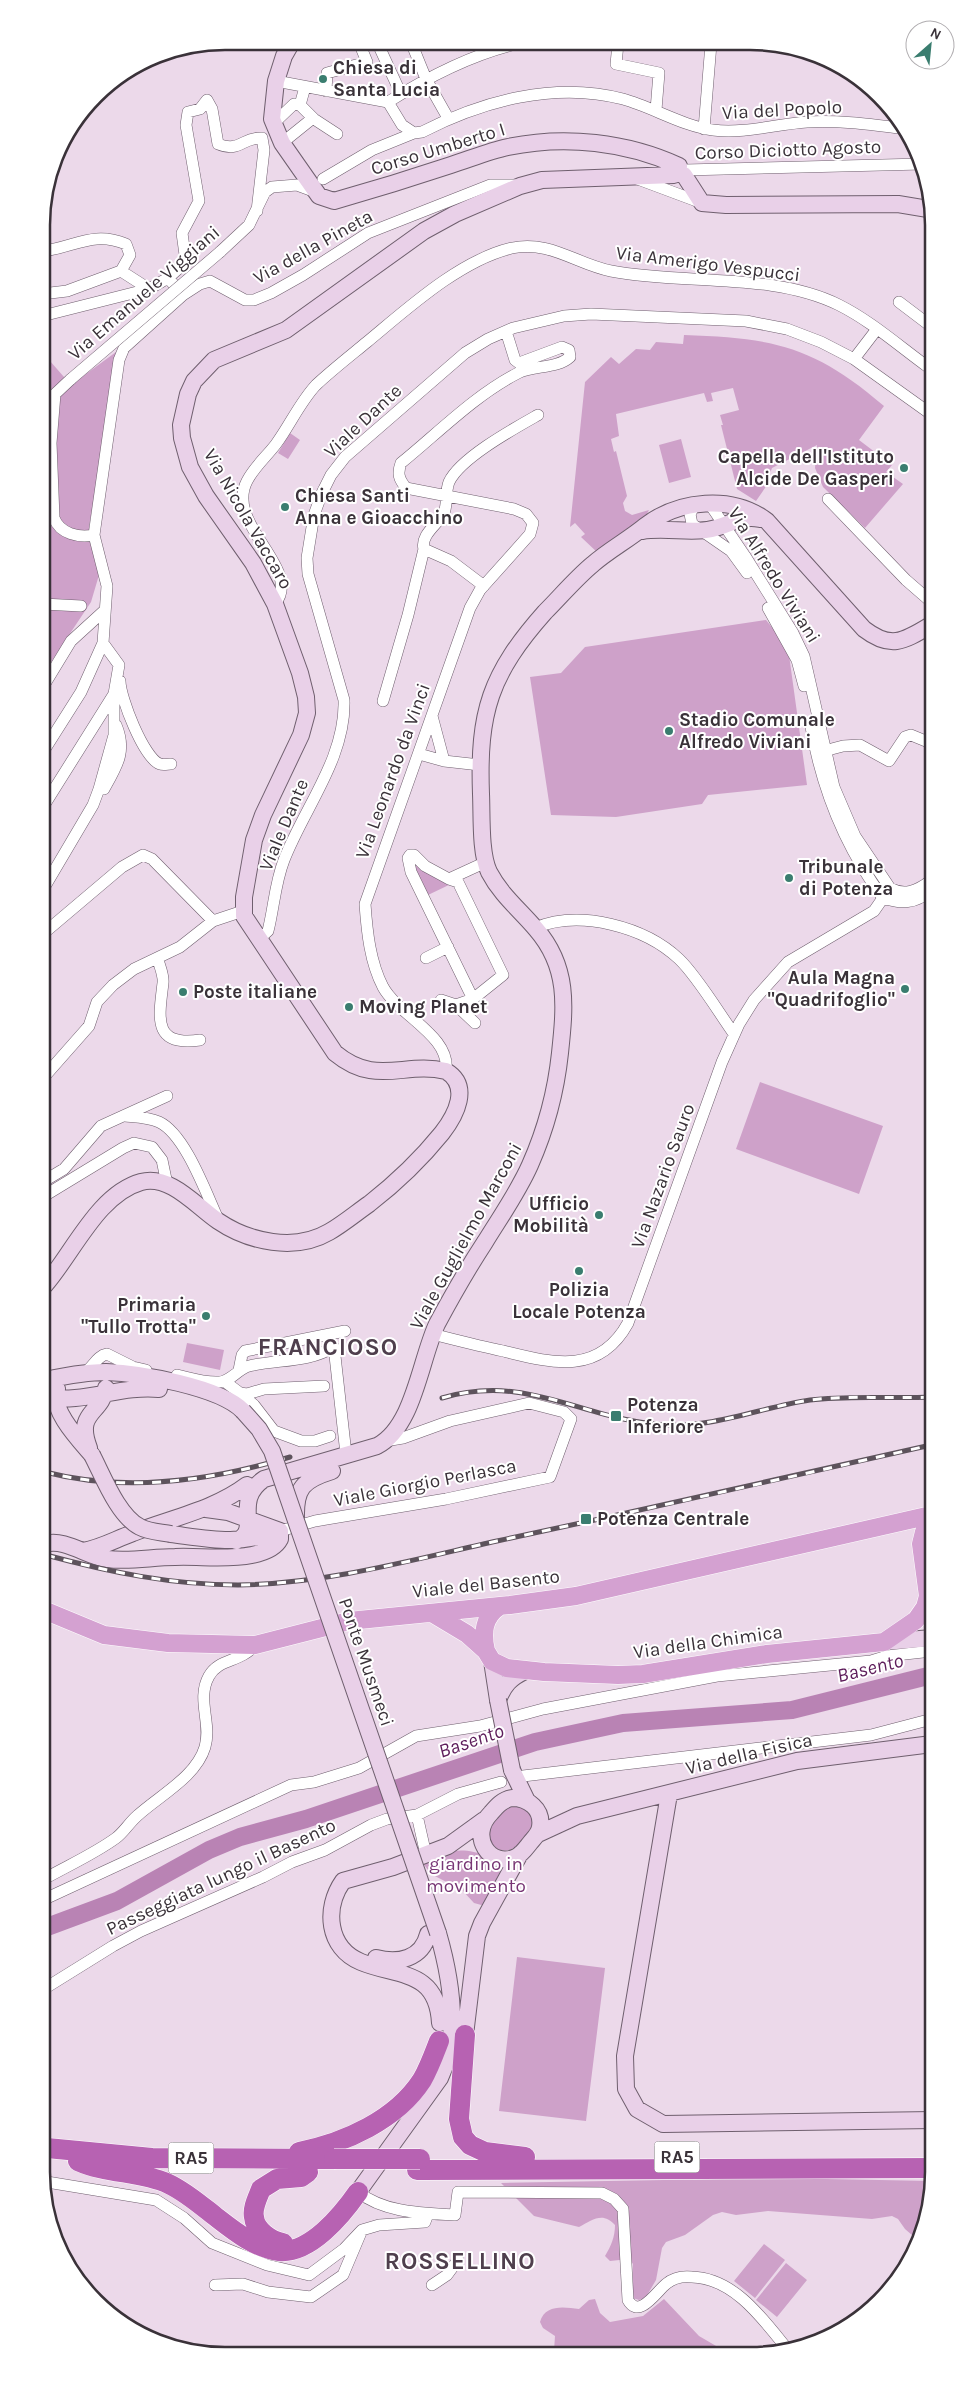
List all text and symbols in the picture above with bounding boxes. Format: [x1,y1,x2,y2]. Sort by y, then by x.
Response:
north arrow [905,20,955,70]
text: N [927,24,944,44]
place label: Chiesa di Santa Lucia [333,57,440,101]
marker: Chiesa di Santa Lucia [317,73,329,85]
street label: Via del Popolo [721,96,843,124]
street label: Corso Umberto I [368,118,508,180]
street label: Corso Diciotto Agosto [694,136,882,164]
street label: Via della Pineta [250,205,376,289]
street label: Via Emanuele Viggiani [64,221,224,365]
street label: Via Amerigo Vespucci [615,242,801,286]
street label: Viale Dante [320,380,406,462]
street label: Via Nicola Vaccaro [199,445,297,593]
place label: Capella dell'Istituto Alcide De Gasperi [718,446,894,490]
marker: Capella dell'Istituto Alcide De Gasperi [898,462,910,474]
place label: Chiesa Santi Anna e Gioacchino [295,485,463,529]
marker: Chiesa Santi Anna e Gioacchino [279,501,291,513]
street label: Via Alfredo Viviani [723,503,825,647]
street label: Via Leonardo da Vinci [351,680,435,862]
place label: Stadio Comunale Alfredo Viviani [679,709,835,753]
marker: Stadio Comunale Alfredo Viviani [663,725,675,737]
street label: Viale Dante [255,776,313,874]
place label: Tribunale di Potenza [799,856,893,900]
marker: Tribunale di Potenza [783,872,795,884]
place label: Aula Magna "Quadrifoglio" [767,967,895,1011]
place label: Poste italiane [193,981,317,1003]
marker: Aula Magna "Quadrifoglio" [899,983,911,995]
marker: Poste italiane [177,986,189,998]
place label: Moving Planet [359,996,488,1018]
marker: Moving Planet [343,1001,355,1013]
street label: Via Nazario Sauro [627,1101,699,1251]
street label: Viale Guglielmo Marconi [405,1139,527,1333]
place label: Ufficio Mobilità [513,1193,589,1237]
marker: Ufficio Mobilità [593,1209,605,1221]
marker: Polizia Locale Potenza [573,1265,585,1277]
place label: Polizia Locale Potenza [512,1279,646,1323]
place label: Primaria "Tullo Trotta" [81,1294,196,1338]
marker: Primaria "Tullo Trotta" [200,1310,212,1322]
district label: FRANCIOSO [258,1333,398,1361]
place label: Potenza Inferiore [627,1394,704,1438]
marker: Potenza Inferiore [609,1409,623,1423]
street label: Viale Giorgio Perlasca [332,1454,518,1512]
place label: Potenza Centrale [597,1508,749,1530]
marker: Potenza Centrale [579,1512,593,1526]
street label: Viale del Basento [411,1565,561,1603]
street label: Ponte Musmeci [334,1595,398,1729]
street label: Via della Chimica [632,1621,784,1663]
water label: Basento [834,1649,906,1687]
water label: Basento [435,1719,507,1763]
street label: Via della Fisica [683,1729,815,1779]
street label: Passeggiata lungo il Basento [103,1814,339,1940]
park label: giardino in movimento [426,1853,526,1897]
road number: RA5 [168,2142,214,2174]
road number: RA5 [654,2142,700,2172]
district label: ROSSELLINO [384,2247,536,2275]

